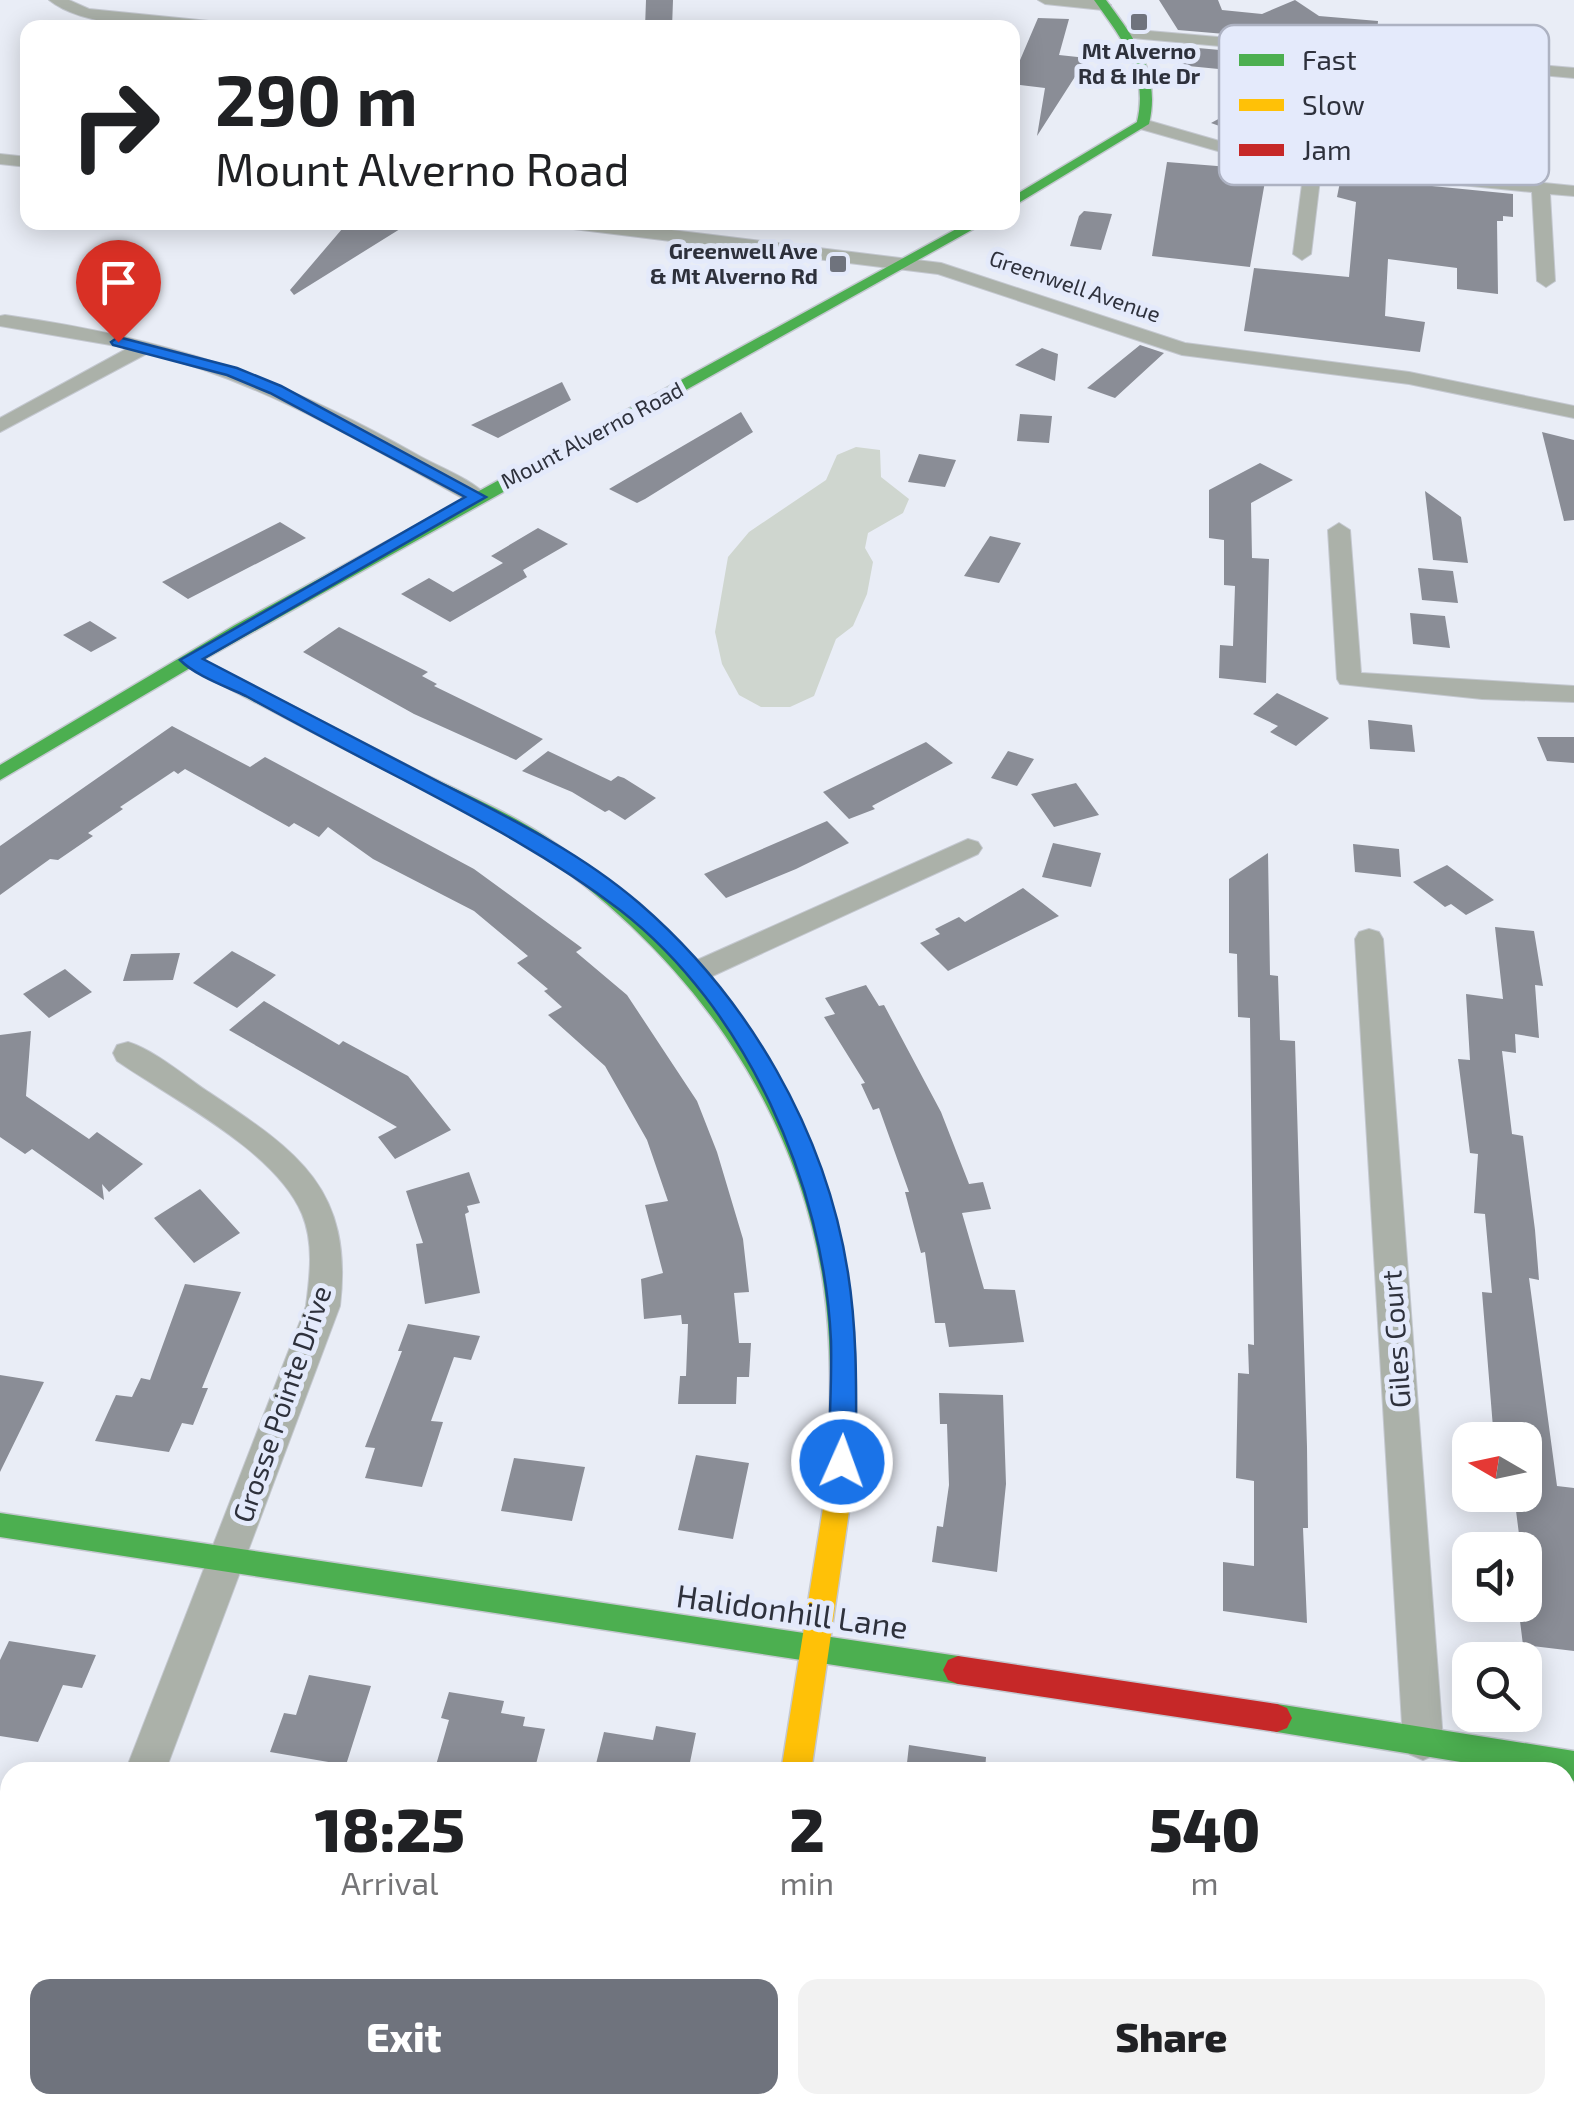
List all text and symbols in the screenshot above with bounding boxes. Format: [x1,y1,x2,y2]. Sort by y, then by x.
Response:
marker: Mt Alverno Rd & Ihle Dr [1128,11,1150,33]
legend [1219,25,1549,185]
place label: Mt Alverno Rd & Ihle Dr [1078,37,1201,88]
text: Fast [1302,42,1357,76]
text: 290 m [215,56,418,140]
icon: right [50,60,180,190]
text: Slow [1302,87,1365,121]
text: Jam [1302,132,1351,166]
text: Mount Alverno Road [215,141,629,195]
place label: Greenwell Ave & Mt Alverno Rd [650,237,818,288]
pin [76,240,161,343]
street label: Greenwell Avenue [986,244,1164,327]
marker: Greenwell Ave & Mt Alverno Rd [827,253,849,275]
icon: arrive [91,255,146,310]
street label: Mount Alverno Road [496,375,687,493]
street label: Giles Court [1373,1269,1417,1409]
street label: Grosse Pointe Drive [225,1281,337,1526]
position arrow [790,1410,894,1514]
north arrow [1452,1422,1542,1512]
map controls [1452,1422,1542,1732]
button: sound [1452,1532,1542,1622]
street label: Halidonhill Lane [674,1575,910,1645]
button: search [1452,1642,1542,1732]
text: 18:25 [315,1792,465,1864]
text: 2 [789,1792,825,1864]
text: 540 [1149,1792,1260,1864]
text: Arrival [341,1863,439,1901]
text: min [780,1863,834,1901]
text: m [1191,1863,1219,1901]
button: Exit [30,1979,778,2094]
button: Share [798,1979,1545,2094]

